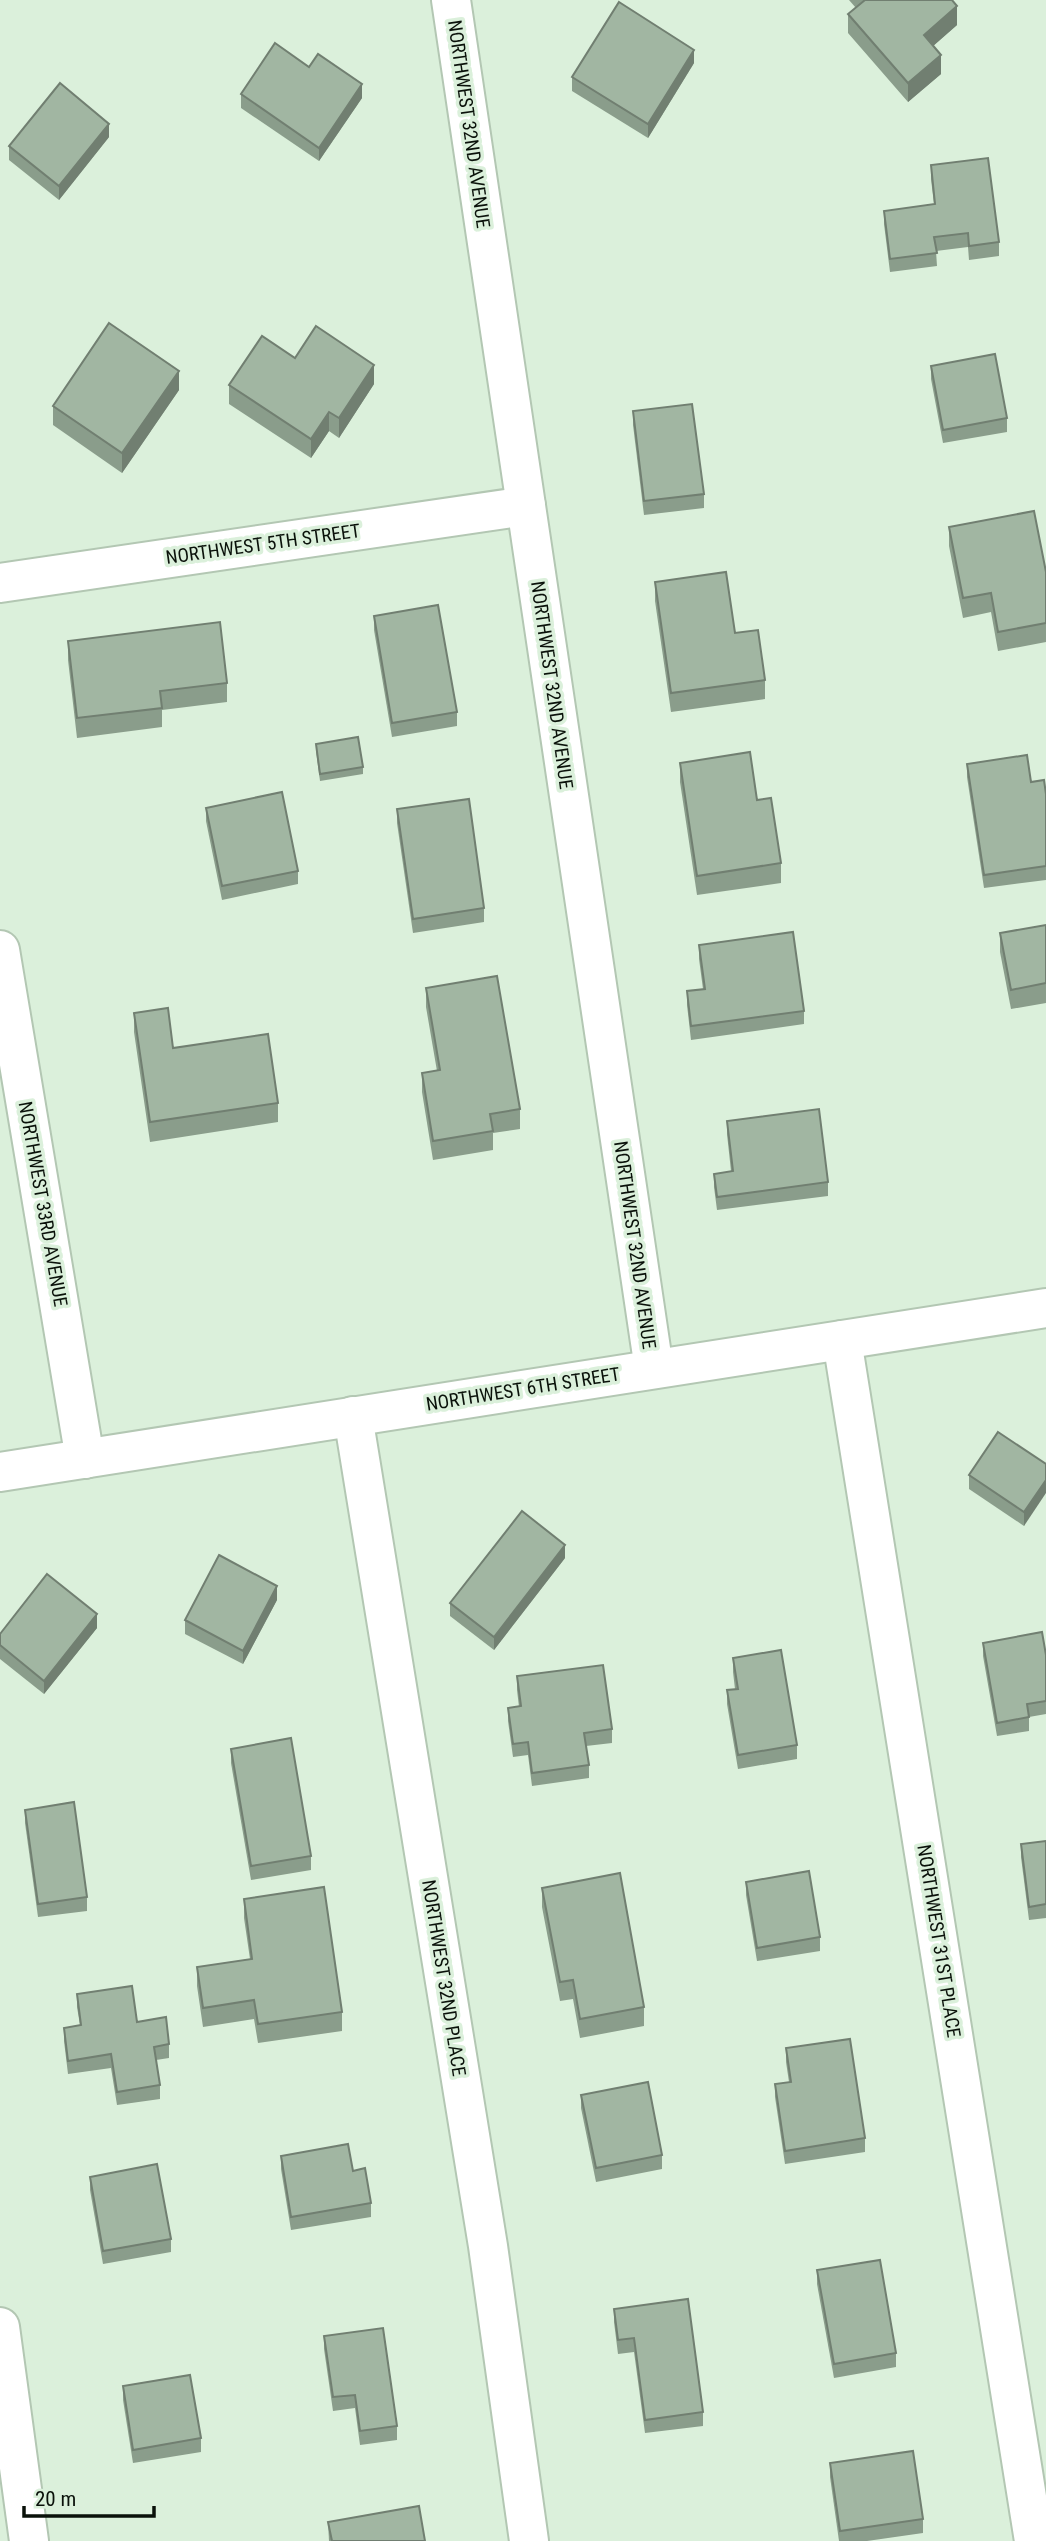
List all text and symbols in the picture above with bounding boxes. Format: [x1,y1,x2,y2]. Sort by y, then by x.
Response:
street label: NORTHWEST 32ND AVENUE [443,19,495,229]
street label: NORTHWEST 5TH STREET [164,519,362,569]
street label: NORTHWEST 32ND AVENUE [526,580,578,790]
street label: NORTHWEST 33RD AVENUE [14,1100,72,1308]
street label: NORTHWEST 32ND AVENUE [609,1140,661,1350]
street label: NORTHWEST 6TH STREET [424,1362,622,1416]
street label: NORTHWEST 31ST PLACE [912,1843,966,2039]
street label: NORTHWEST 32ND PLACE [417,1878,471,2078]
scale bar [24,2474,154,2518]
text: 20 m [35,2487,76,2511]

